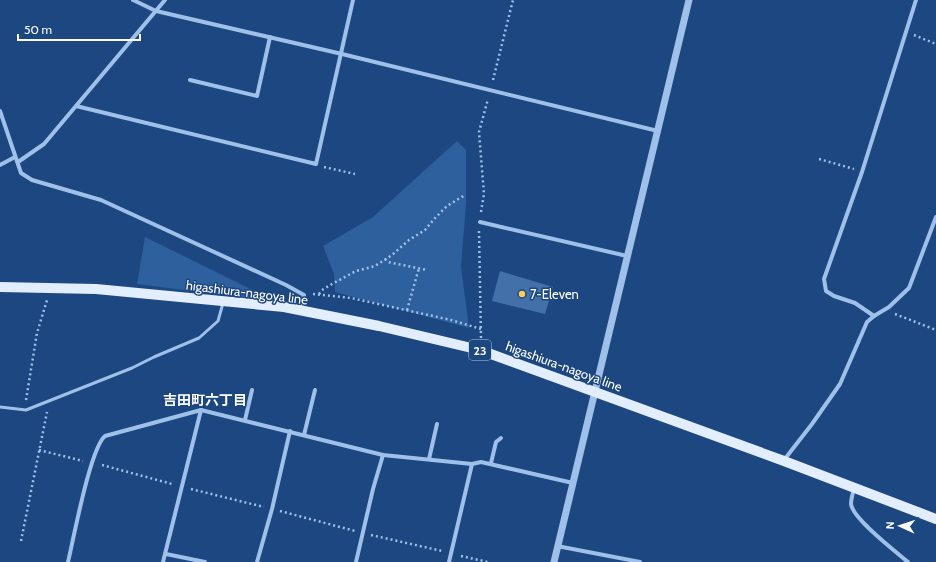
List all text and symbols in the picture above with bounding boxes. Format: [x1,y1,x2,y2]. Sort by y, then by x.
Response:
scale bar [18,16,140,42]
text: 50 m [24,22,52,37]
street label: higashiura-nagoya line [185,277,309,307]
place label: 7-Eleven [530,286,579,302]
marker: 7-Eleven [517,289,527,299]
street label: higashiura-nagoya line [504,338,625,395]
road number: 23 [469,340,491,360]
district label: 吉田町六丁目 [163,391,247,409]
north arrow [880,506,920,546]
text: N [883,521,897,530]

